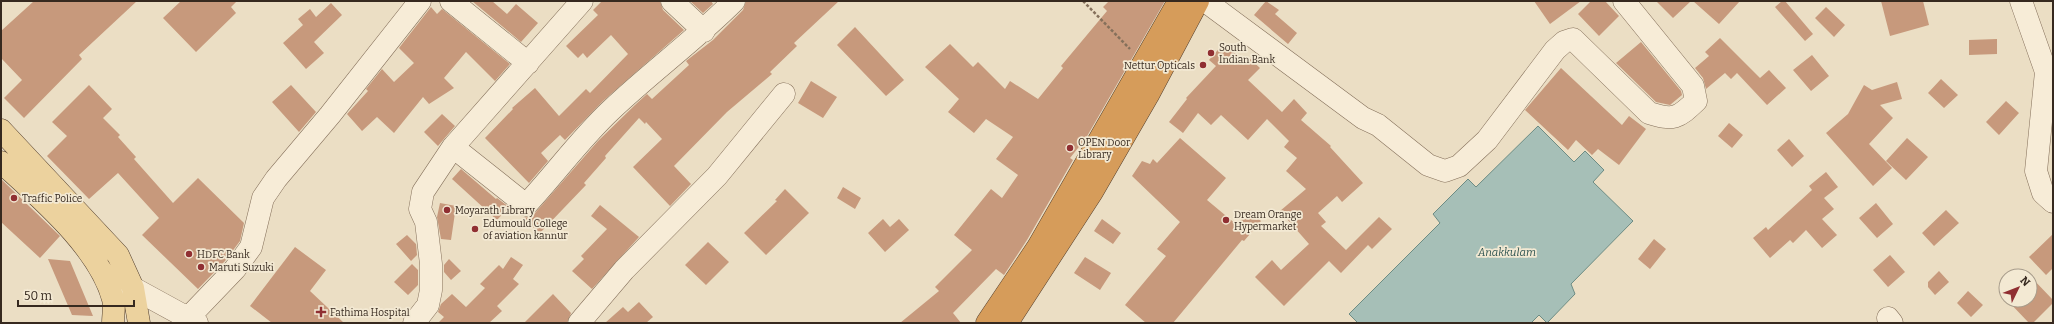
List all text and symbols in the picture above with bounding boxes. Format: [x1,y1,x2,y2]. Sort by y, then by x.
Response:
place label: South Indian Bank [1219,42,1275,66]
marker: South Indian Bank [1206,48,1216,58]
place label: Nettur Opticals [1124,60,1195,72]
marker: Nettur Opticals [1198,60,1208,70]
place label: OPEN Door Library [1078,137,1131,161]
marker: OPEN Door Library [1065,143,1075,153]
marker: Traffic Police [9,193,19,203]
place label: Traffic Police [22,193,82,205]
marker: Moyarath Library [442,205,452,215]
place label: Moyarath Library [455,205,535,217]
place label: Dream Orange Hypermarket [1234,209,1302,233]
marker: Dream Orange Hypermarket [1221,215,1231,225]
place label: Edumould College of aviation kannur [483,218,568,242]
marker: Edumould College of aviation kannur [470,224,480,234]
water label: Anakkulam [1477,246,1536,259]
marker: HDFC Bank [184,249,194,259]
place label: HDFC Bank [197,249,250,261]
marker: Maruti Suzuki [196,262,206,272]
place label: Maruti Suzuki [209,262,274,274]
north arrow [1998,268,2038,308]
text: N [2017,274,2033,289]
scale bar [18,282,134,308]
text: 50 m [24,289,53,303]
marker: Fathima Hospital [315,306,327,318]
place label: Fathima Hospital [330,307,410,319]

